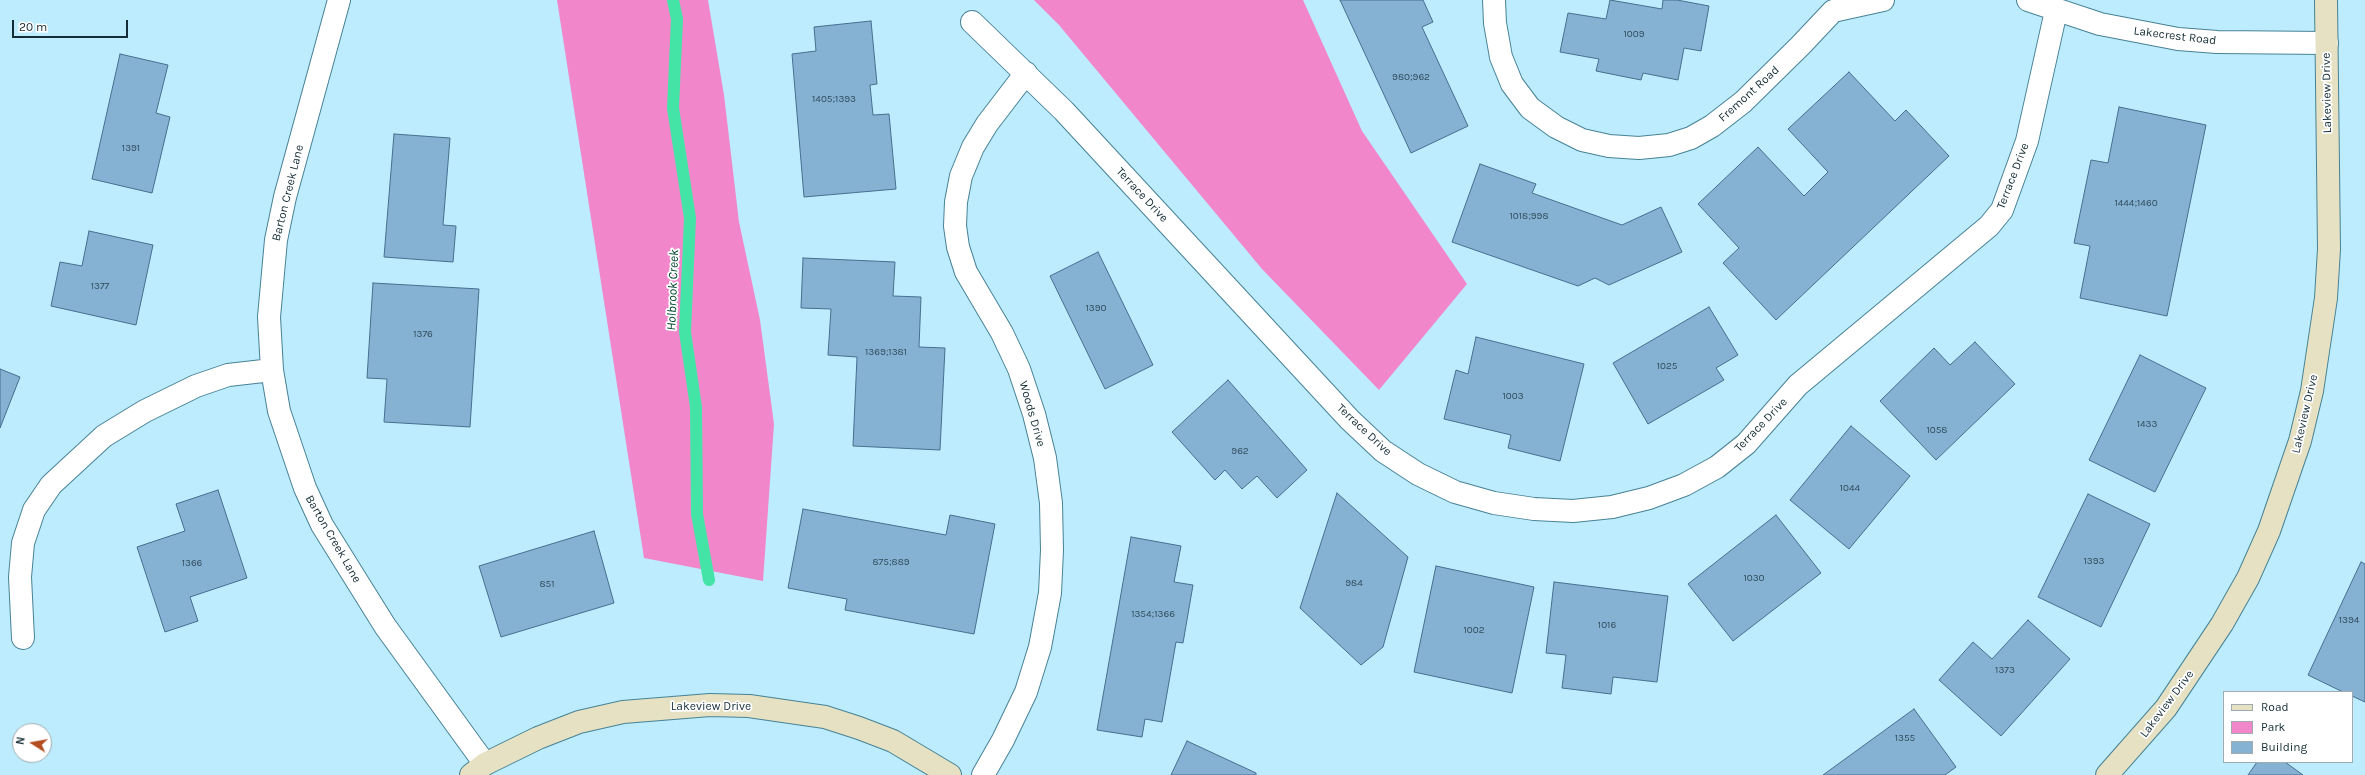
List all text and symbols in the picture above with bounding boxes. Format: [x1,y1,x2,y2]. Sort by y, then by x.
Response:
scale bar [14,12,130,38]
text: 20 m [19,20,47,34]
street label: Lakecrest Road [2133,24,2217,48]
house number: 1009 [1624,28,1644,40]
street label: Lakeview Drive [2319,53,2335,133]
street label: Fremont Road [1716,63,1782,125]
house number: 980;962 [1392,71,1430,83]
house number: 1405;1393 [812,93,856,105]
street label: Terrace Drive [1994,141,2032,211]
house number: 1391 [122,142,140,154]
street label: Barton Creek Lane [269,143,307,243]
street label: Terrace Drive [1113,165,1171,225]
house number: 1444;1460 [2114,197,2158,209]
house number: 1018;998 [1509,210,1549,222]
water label: Holbrook Creek [664,249,682,331]
house number: 1377 [91,280,109,292]
house number: 1390 [1086,302,1106,314]
house number: 1376 [413,328,433,340]
house number: 1369;1381 [865,346,907,358]
house number: 1025 [1657,360,1677,372]
street label: Lakeview Drive [2289,373,2321,455]
street label: Woods Drive [1016,379,1048,449]
house number: 1003 [1502,390,1524,402]
street label: Terrace Drive [1732,395,1790,455]
street label: Terrace Drive [1334,401,1394,459]
house number: 1433 [2137,418,2157,430]
house number: 1058 [1926,424,1948,436]
house number: 962 [1231,445,1249,457]
house number: 1044 [1840,482,1860,494]
street label: Barton Creek Lane [302,493,364,585]
house number: 1393 [2084,555,2104,567]
house number: 875;889 [872,556,910,568]
house number: 1366 [182,557,202,569]
house number: 1030 [1743,572,1765,584]
house number: 984 [1345,577,1363,589]
house number: 851 [539,578,555,590]
house number: 1354;1366 [1131,608,1175,620]
house number: 1394 [2339,614,2359,626]
house number: 1016 [1598,619,1616,631]
house number: 1002 [1464,624,1484,636]
house number: 1373 [1995,664,2015,676]
street label: Lakeview Drive [2137,668,2197,740]
legend [2223,691,2353,763]
street label: Lakeview Drive [671,700,751,714]
text: Road [2261,700,2289,714]
text: Park [2261,720,2285,734]
north arrow [12,723,52,763]
house number: 1355 [1895,732,1915,744]
text: N [14,736,28,746]
text: Building [2261,740,2307,754]

